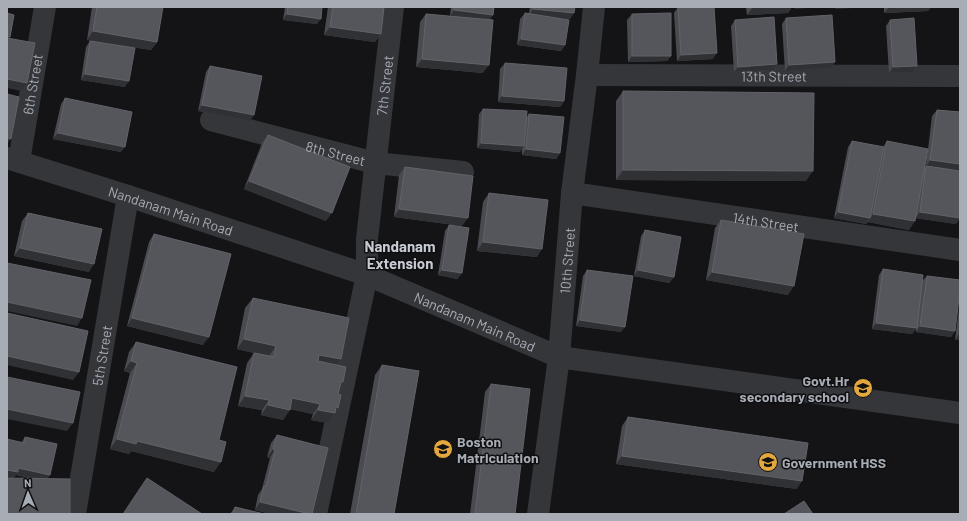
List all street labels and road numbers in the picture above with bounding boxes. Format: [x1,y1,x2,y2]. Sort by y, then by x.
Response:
street label: 6th Street [19,53,45,116]
street label: 7th Street [372,54,396,116]
street label: 13th Street [741,67,807,84]
street label: 8th Street [304,137,367,169]
street label: Nandanam Main Road [107,182,235,239]
street label: 14th Street [732,208,800,235]
street label: 10th Street [556,227,578,295]
street label: Nandanam Main Road [412,288,538,354]
street label: 5th Street [88,324,115,387]

